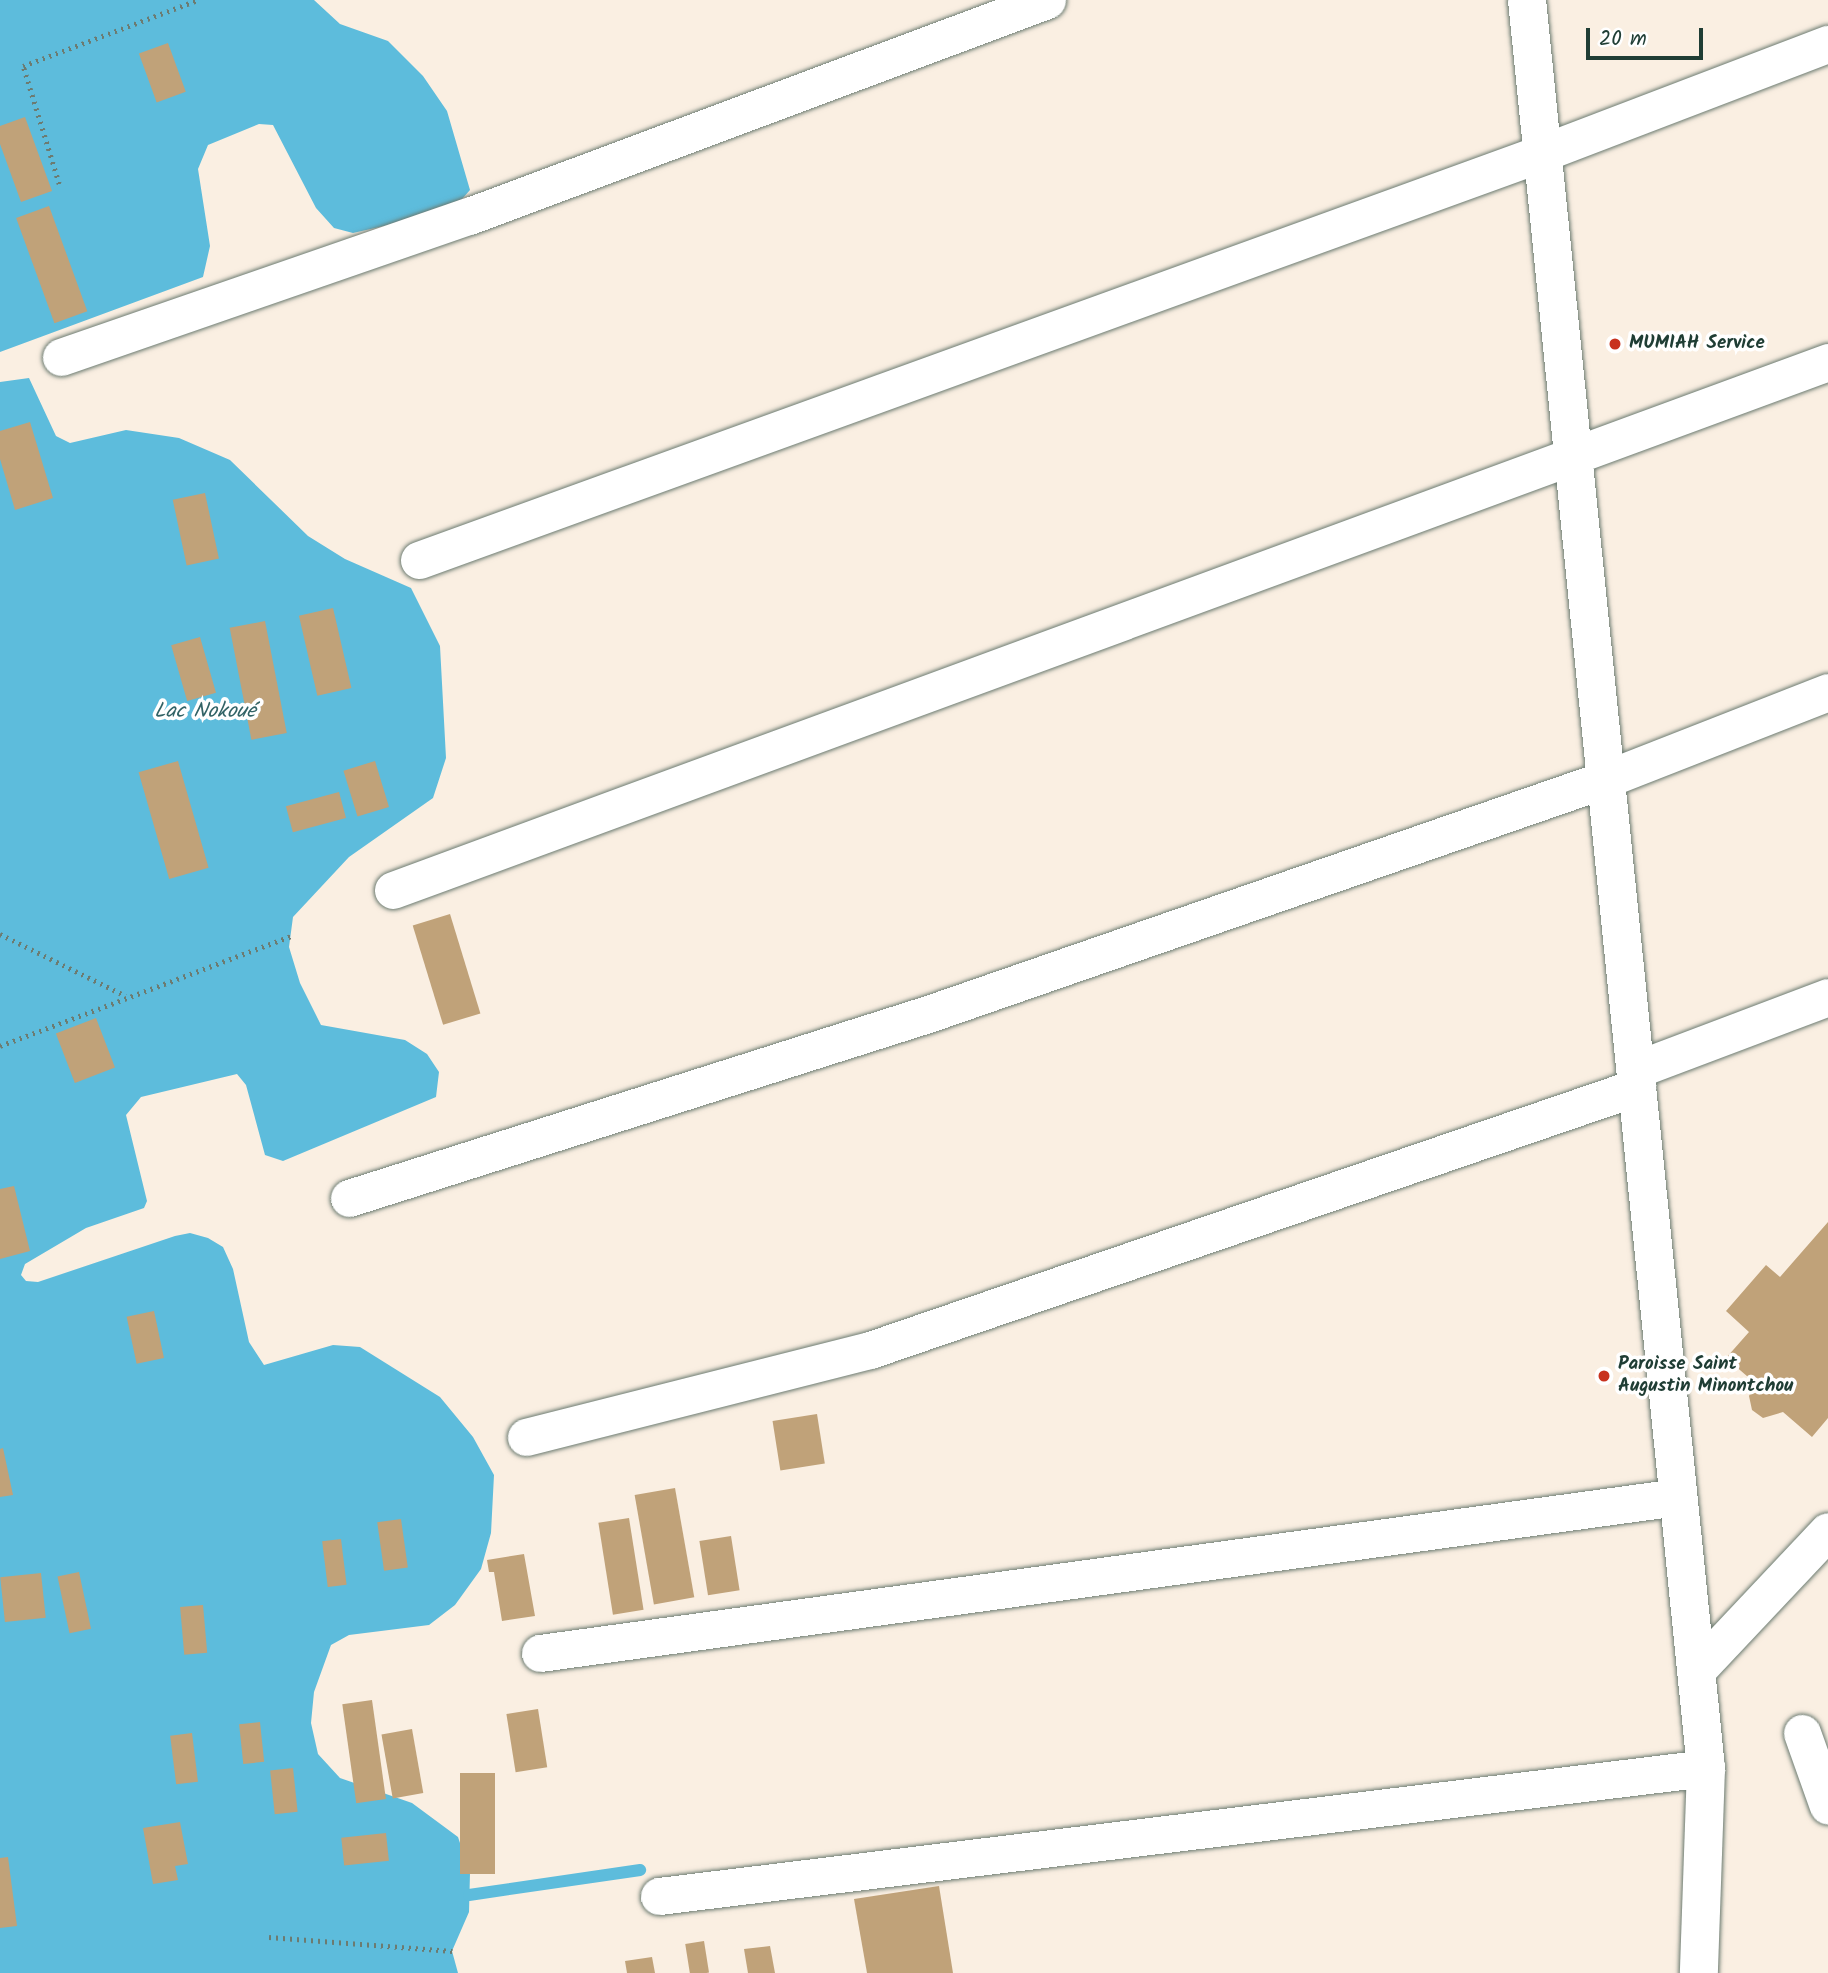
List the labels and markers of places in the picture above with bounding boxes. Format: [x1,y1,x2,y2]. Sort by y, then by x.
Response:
place label: MUMIAH Service [1629,333,1765,355]
marker: MUMIAH Service [1607,336,1623,352]
place label: Paroisse Saint Augustin Minontchou [1618,1354,1793,1398]
marker: Paroisse Saint Augustin Minontchou [1596,1368,1612,1384]

